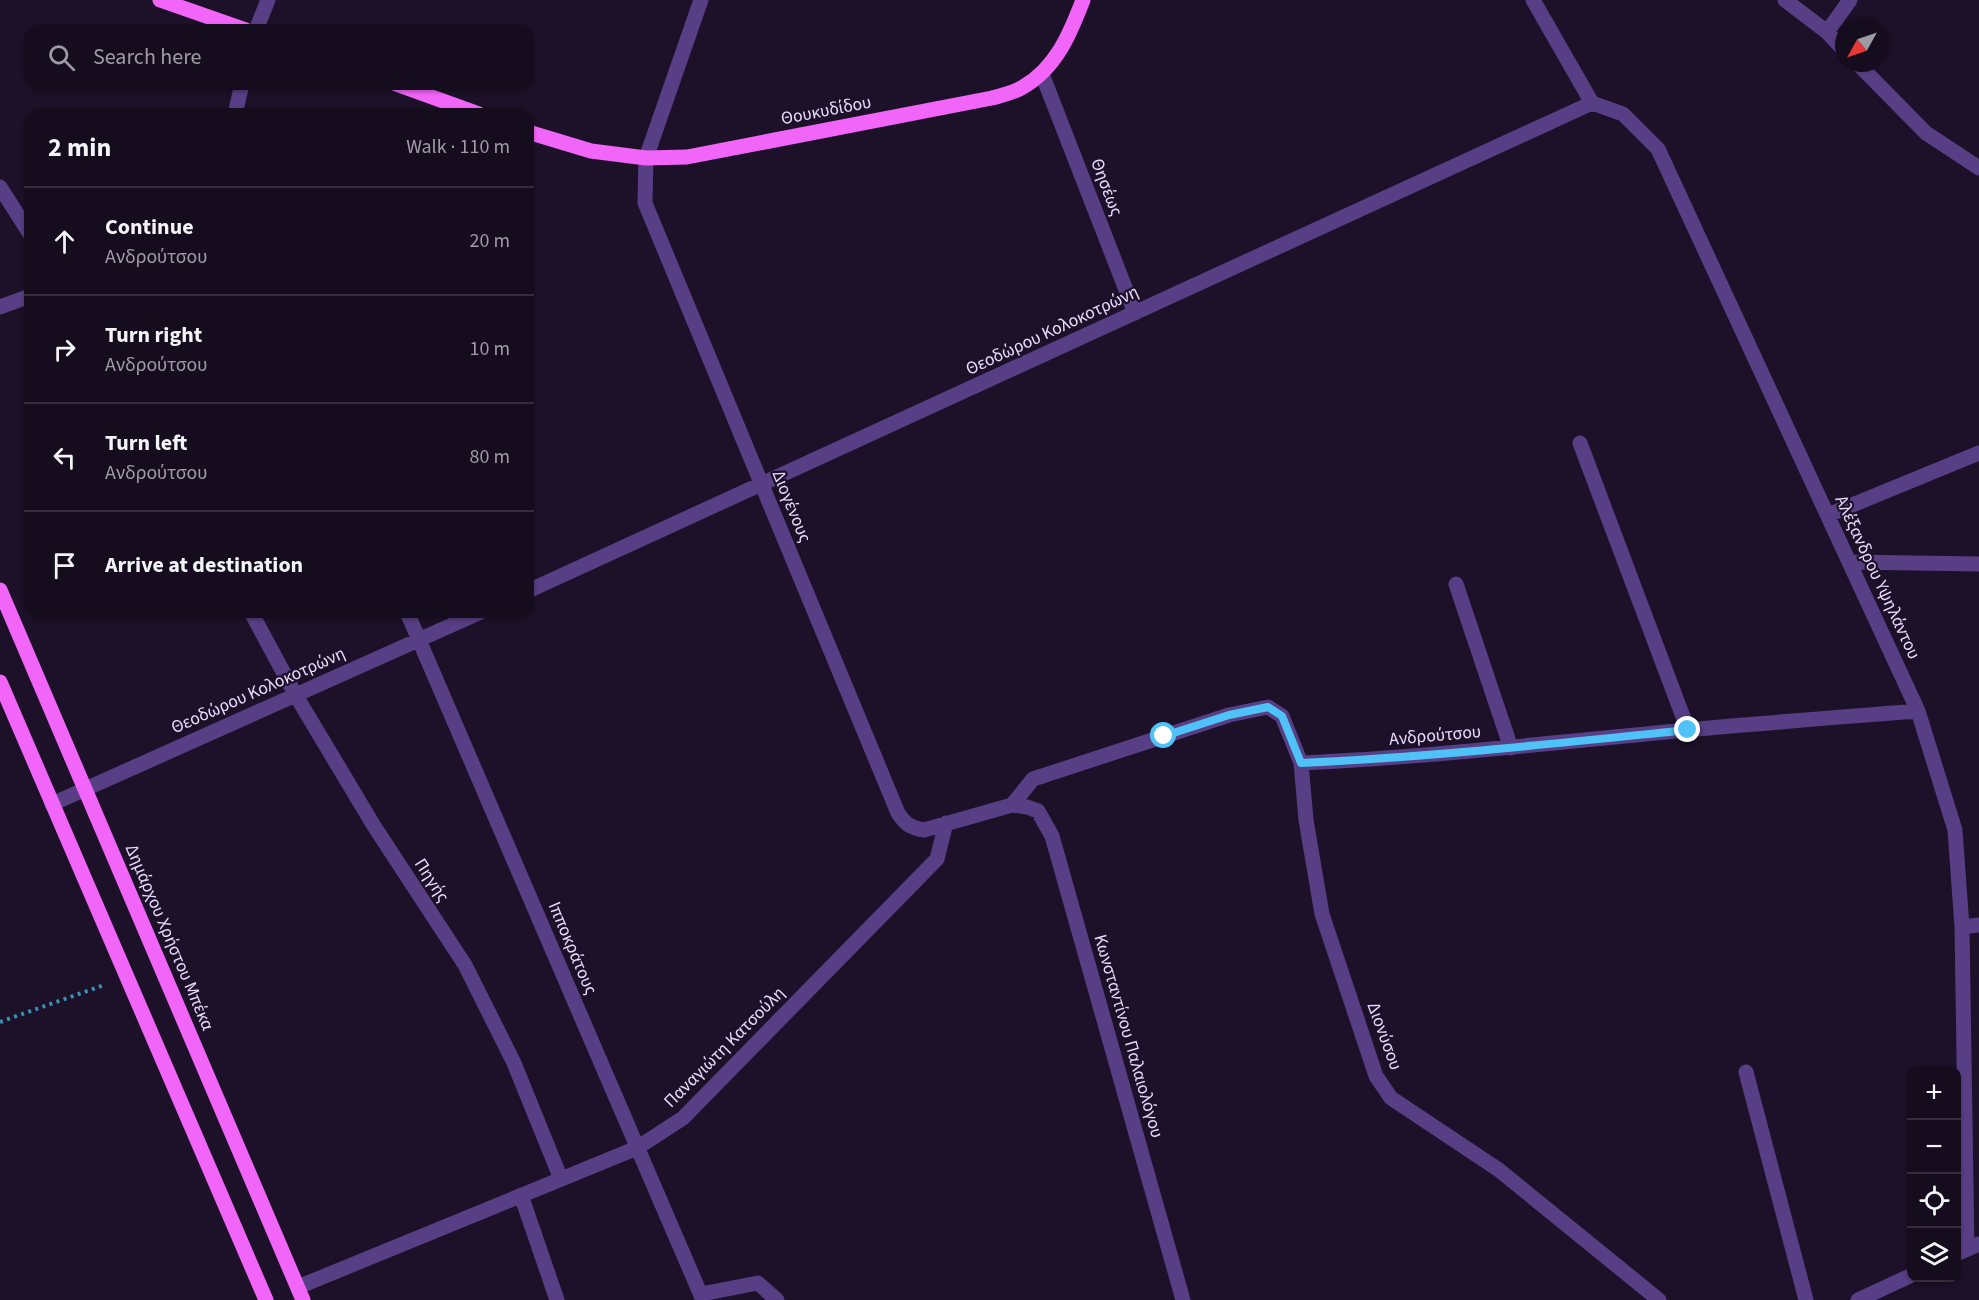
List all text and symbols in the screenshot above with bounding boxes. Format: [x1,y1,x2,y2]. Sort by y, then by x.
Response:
north arrow [1835,18,1889,72]
search box [24,24,534,90]
icon: search [45,41,78,74]
text: Search here [93,41,201,73]
street label: Θουκυδίδου [779,89,873,131]
text: 2 min [48,129,111,166]
text: Walk · 110 m [406,133,510,161]
street label: Θησέως [1084,155,1129,220]
text: Continue [105,211,194,243]
icon: ahead [48,225,81,258]
text: 20 m [470,227,510,255]
text: Ανδρούτσου [105,243,208,271]
street label: Θεοδώρου Κολοκοτρώνη [962,279,1143,382]
text: Turn right [105,319,202,351]
icon: right [48,333,81,366]
text: 10 m [470,335,510,363]
text: Ανδρούτσου [105,351,208,379]
text: Turn left [105,427,187,459]
icon: left [48,441,81,474]
text: 80 m [470,443,510,471]
text: Ανδρούτσου [105,459,208,487]
street label: Διογένους [766,466,817,546]
street label: Αλέξανδρου Υψηλάντου [1829,491,1926,663]
icon: arrive [48,549,81,582]
text: Arrive at destination [105,549,303,581]
street label: Θεοδώρου Κολοκοτρώνη [167,641,349,740]
route end [1674,716,1700,742]
street label: Ανδρούτσου [1388,719,1482,752]
route start [1150,722,1176,748]
street label: Δημάρχου Χρήστου Μπέκα [119,840,220,1034]
street label: Πηγής [408,854,455,907]
street label: Ιπποκράτους [542,898,603,999]
street label: Κωνσταντίνου Παλαιολόγου [1087,931,1170,1141]
street label: Παναγιώτη Κατσούλη [658,981,791,1114]
street label: Διονύσου [1361,999,1408,1074]
map controls [1907,1066,1961,1282]
button: + [1907,1066,1961,1120]
button: − [1907,1120,1961,1174]
button: locate [1907,1174,1961,1228]
button: layers [1907,1228,1961,1282]

